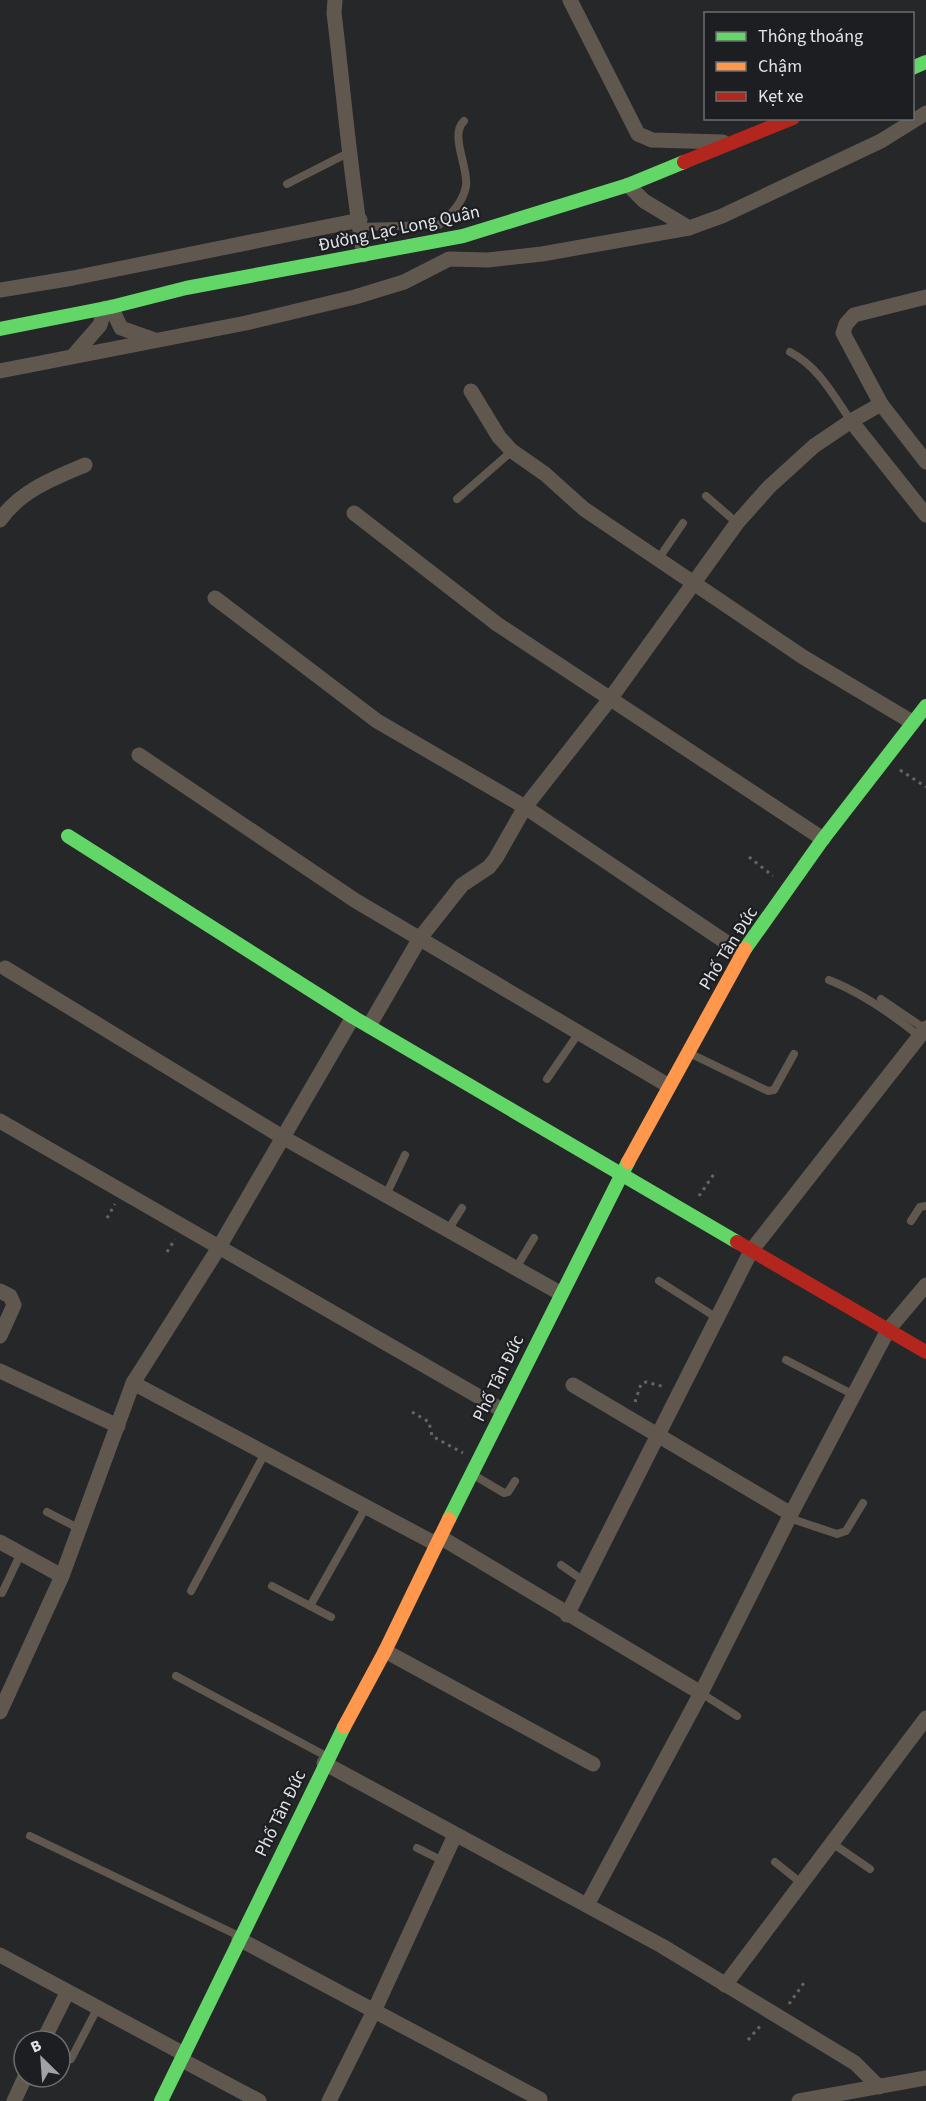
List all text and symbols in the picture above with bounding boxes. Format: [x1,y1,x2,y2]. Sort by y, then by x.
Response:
legend [704,12,914,120]
text: Thông thoáng [758,24,863,49]
text: Chậm [758,54,802,79]
text: Kẹt xe [758,84,803,109]
street label: Đường Lạc Long Quân [316,199,482,258]
street label: Phố Tân Đức [693,902,764,995]
street label: Phố Tân Đức [467,1331,530,1426]
street label: Phố Tân Đức [249,1766,312,1861]
north arrow [12,2029,72,2089]
text: B [27,2034,45,2058]

